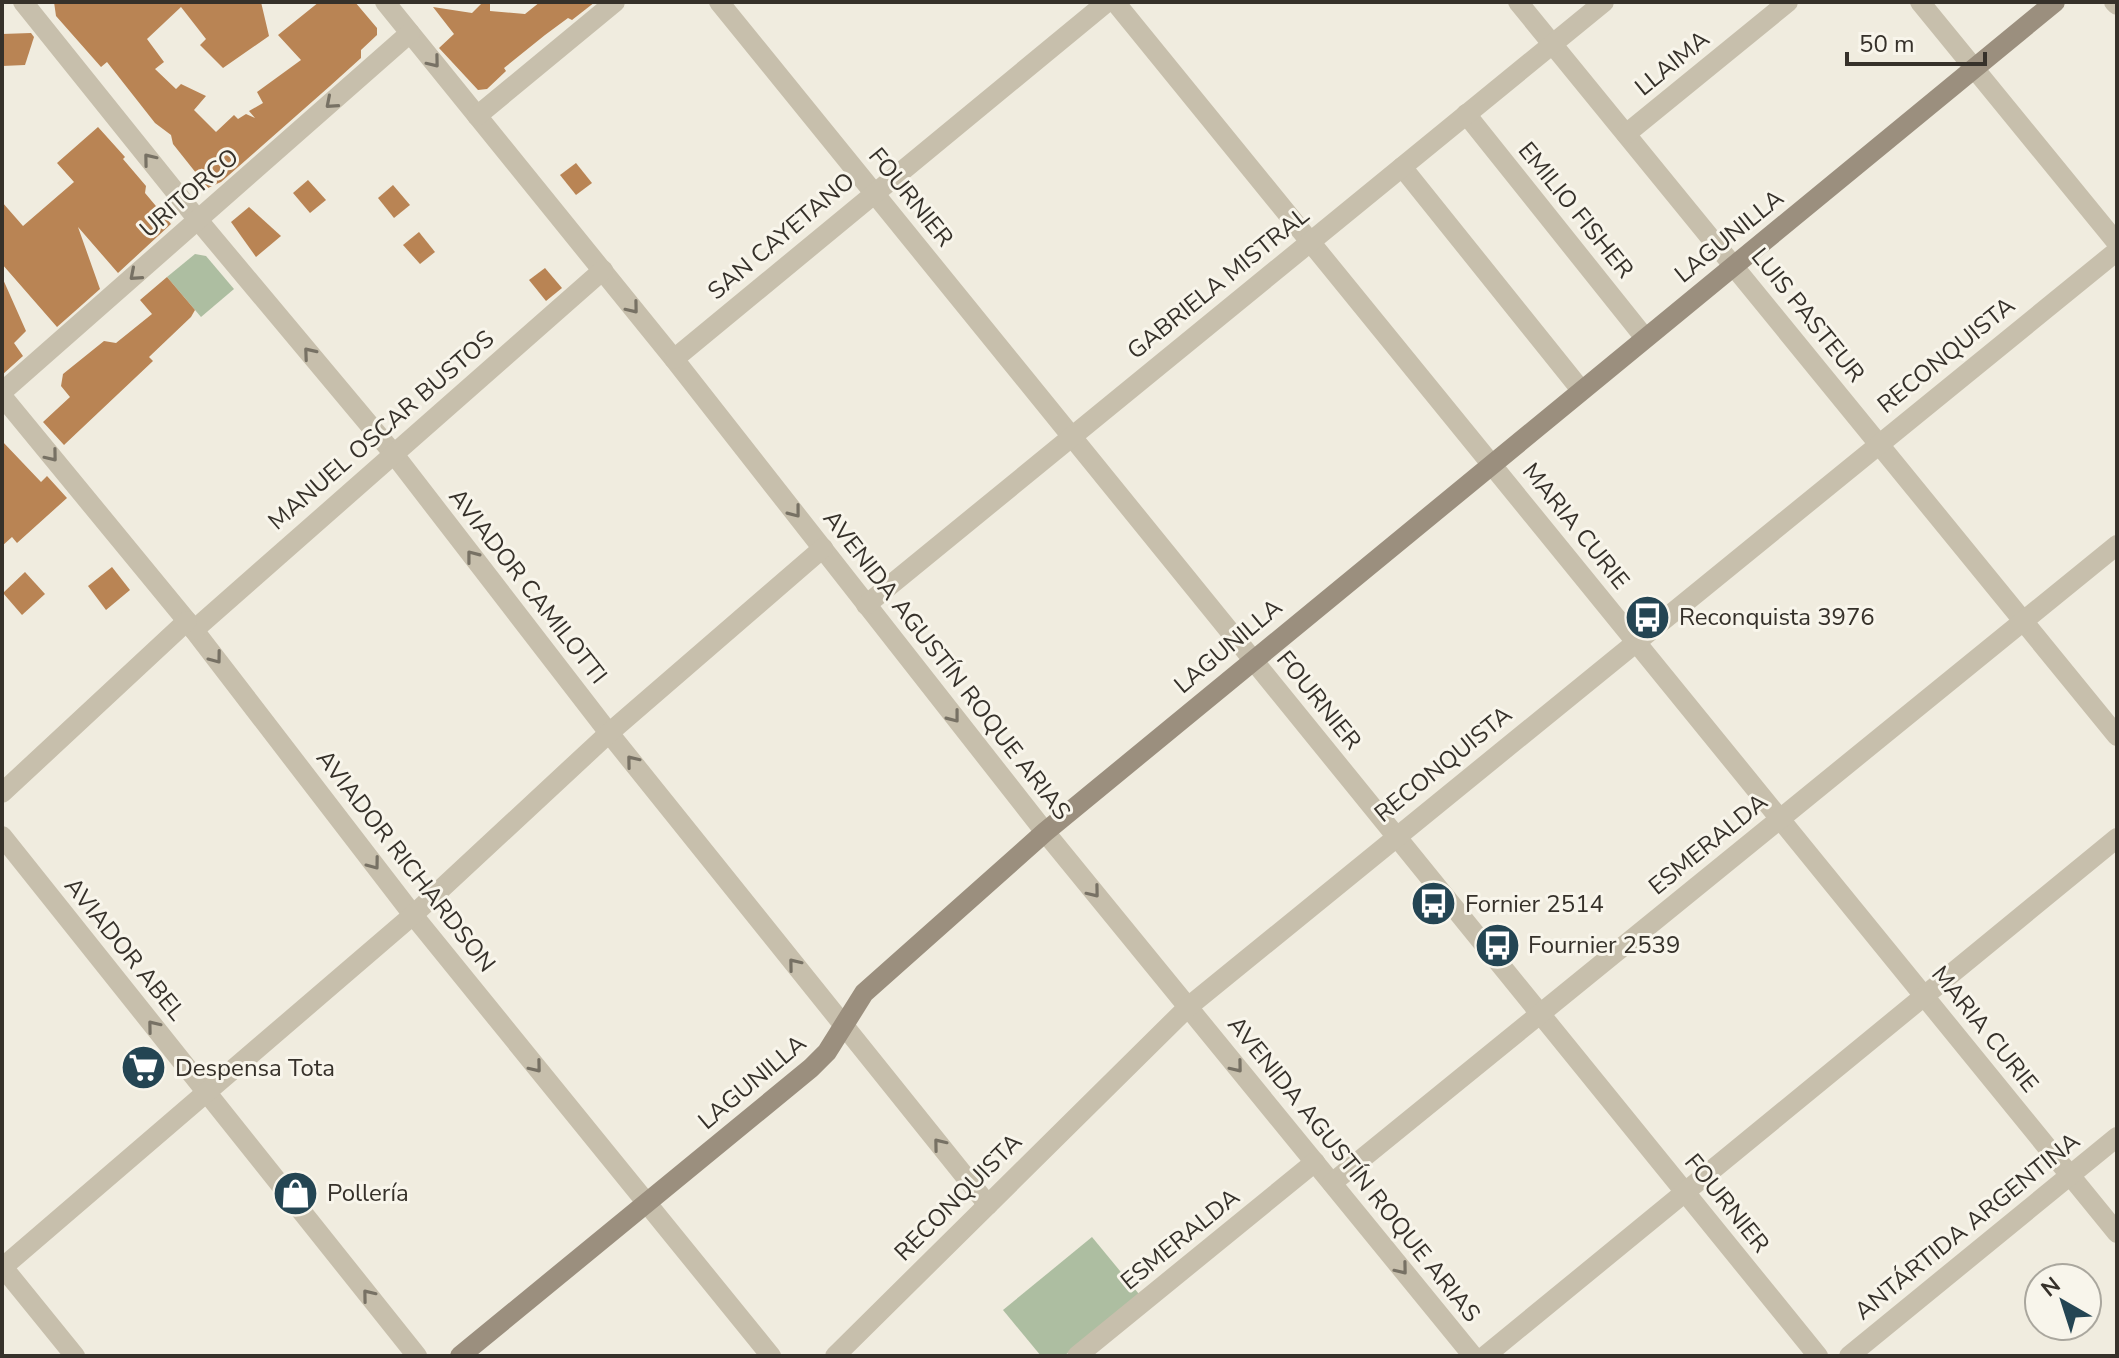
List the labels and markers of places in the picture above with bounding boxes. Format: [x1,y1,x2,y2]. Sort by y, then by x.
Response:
bus stop icon: Reconquista 3976 [1624,593,1672,641]
place label: Reconquista 3976 [1679,601,1875,633]
bus stop icon: Fornier 2514 [1410,880,1458,928]
place label: Fornier 2514 [1465,888,1604,920]
bus stop icon: Fournier 2539 [1473,921,1521,969]
place label: Fournier 2539 [1528,929,1680,961]
supermarket icon: Despensa Tota [120,1044,168,1092]
place label: Despensa Tota [175,1052,335,1084]
shop icon: Pollería [272,1169,320,1217]
place label: Pollería [327,1177,409,1209]

